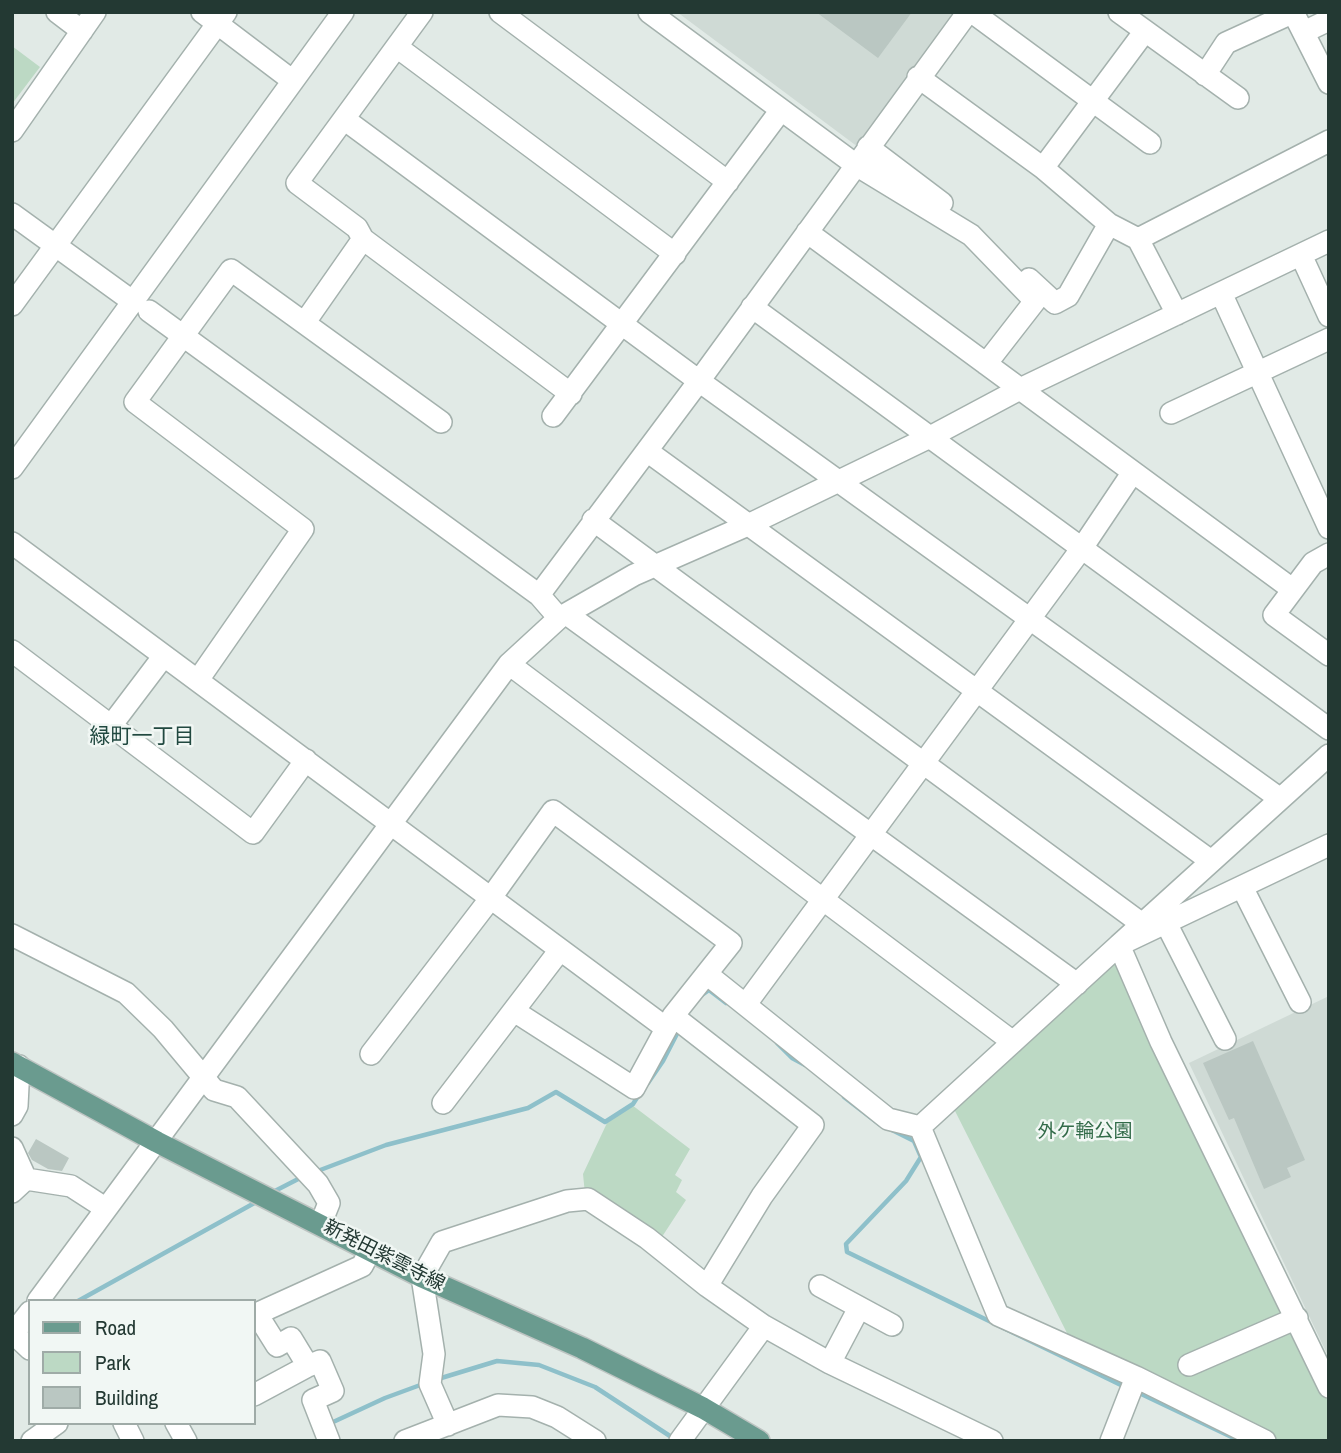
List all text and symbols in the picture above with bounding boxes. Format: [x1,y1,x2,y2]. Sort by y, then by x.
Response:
district label: 緑町一丁目 [90,724,194,750]
park label: 外ケ輪公園 [1038,1121,1132,1143]
street label: 新発田紫雲寺線 [320,1216,448,1296]
legend [28,1299,256,1425]
text: Road [95,1313,136,1342]
text: Park [95,1348,130,1377]
text: Building [95,1383,158,1412]

